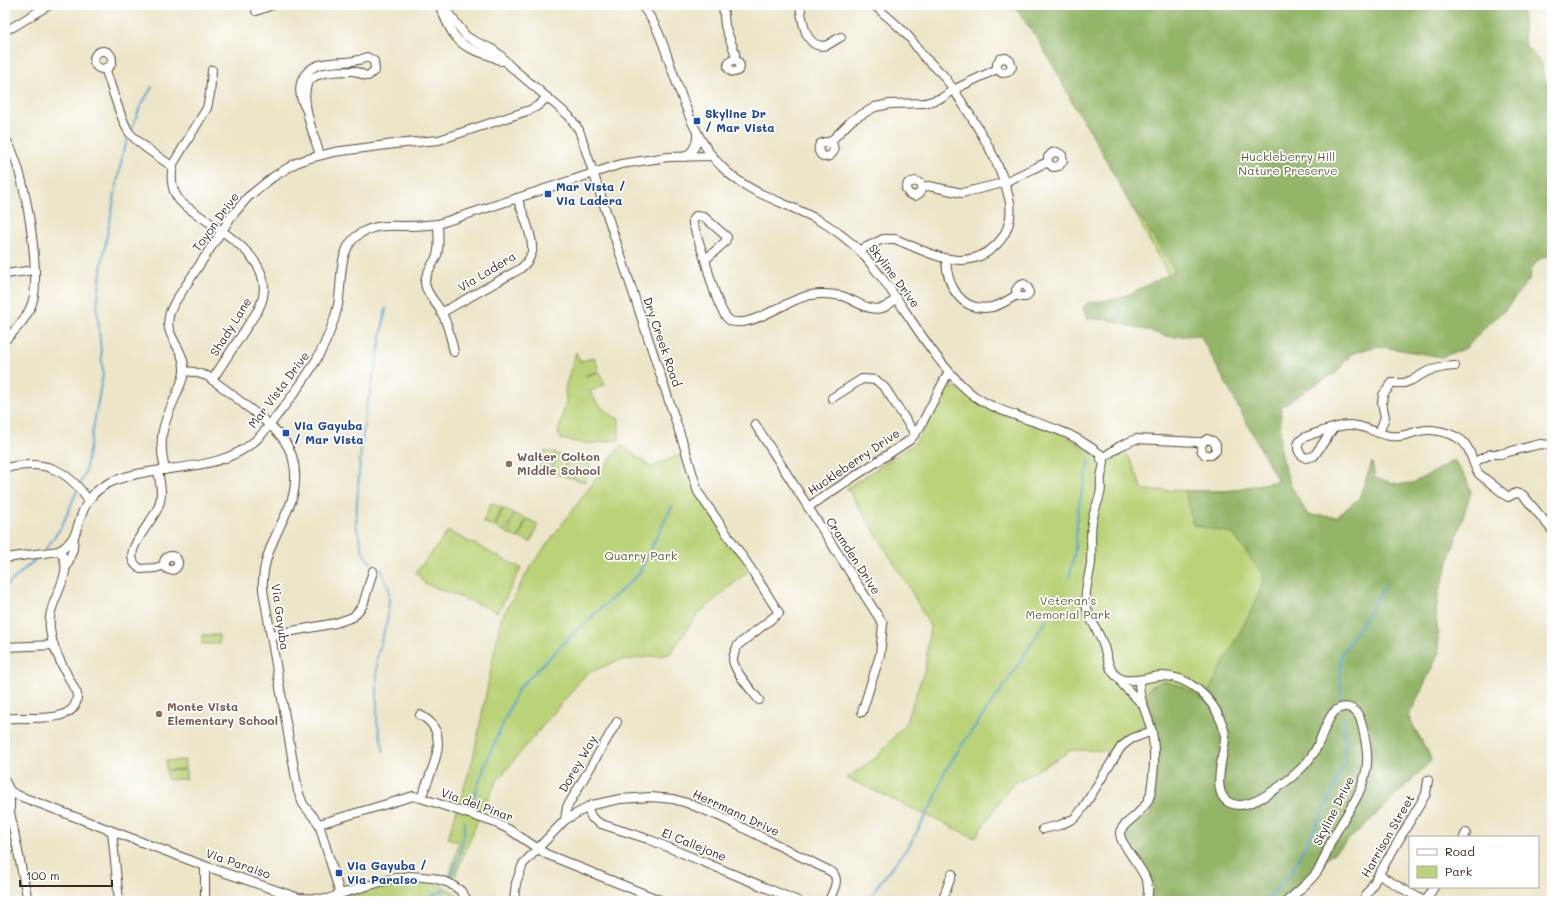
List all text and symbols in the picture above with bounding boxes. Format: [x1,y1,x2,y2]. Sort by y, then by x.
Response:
place label: Skyline Dr / Mar Vista [705,105,775,135]
marker: Skyline Dr / Mar Vista [692,116,702,126]
park label: Huckleberry Hill Nature Preserve [1238,148,1338,178]
place label: Mar Vista / Via Ladera [556,178,626,208]
street label: Toyon Drive [188,189,242,254]
marker: Mar Vista / Via Ladera [543,189,553,199]
street label: Skyline Drive [866,240,924,310]
street label: Via Ladera [454,248,518,295]
street label: Shady Lane [206,294,255,359]
street label: Dry Creek Road [640,295,686,389]
street label: Mar Vista Drive [244,348,312,431]
place label: Via Gayuba / Mar Vista [294,417,364,447]
street label: Huckleberry Drive [804,424,903,498]
marker: Via Gayuba / Mar Vista [281,428,291,438]
place label: Walter Colton Middle School [517,448,600,478]
marker: Walter Colton Middle School [504,459,514,469]
street label: Cramden Drive [823,514,885,597]
park label: Quarry Park [605,547,677,563]
street label: Via Gayuba [268,583,294,651]
park label: Veteran's Memorial Park [1026,592,1110,622]
place label: Monte Vista Elementary School [167,698,278,728]
marker: Monte Vista Elementary School [154,709,164,719]
street label: Dorey Way [554,732,600,795]
street label: Skyline Drive [1309,773,1357,848]
street label: Via del Pinar [439,784,516,825]
street label: Herrmann Drive [690,785,782,839]
street label: Harrison Street [1357,791,1417,880]
street label: El Callejone [660,824,729,864]
legend [1409,836,1539,888]
text: Road [1445,843,1475,859]
street label: Via Paraiso [204,844,273,882]
place label: Via Gayuba / Via Paraiso [347,857,427,887]
scale bar [20,862,112,888]
text: Park [1445,863,1472,879]
text: 100 m [26,867,60,883]
marker: Via Gayuba / Via Paraiso [334,868,344,878]

